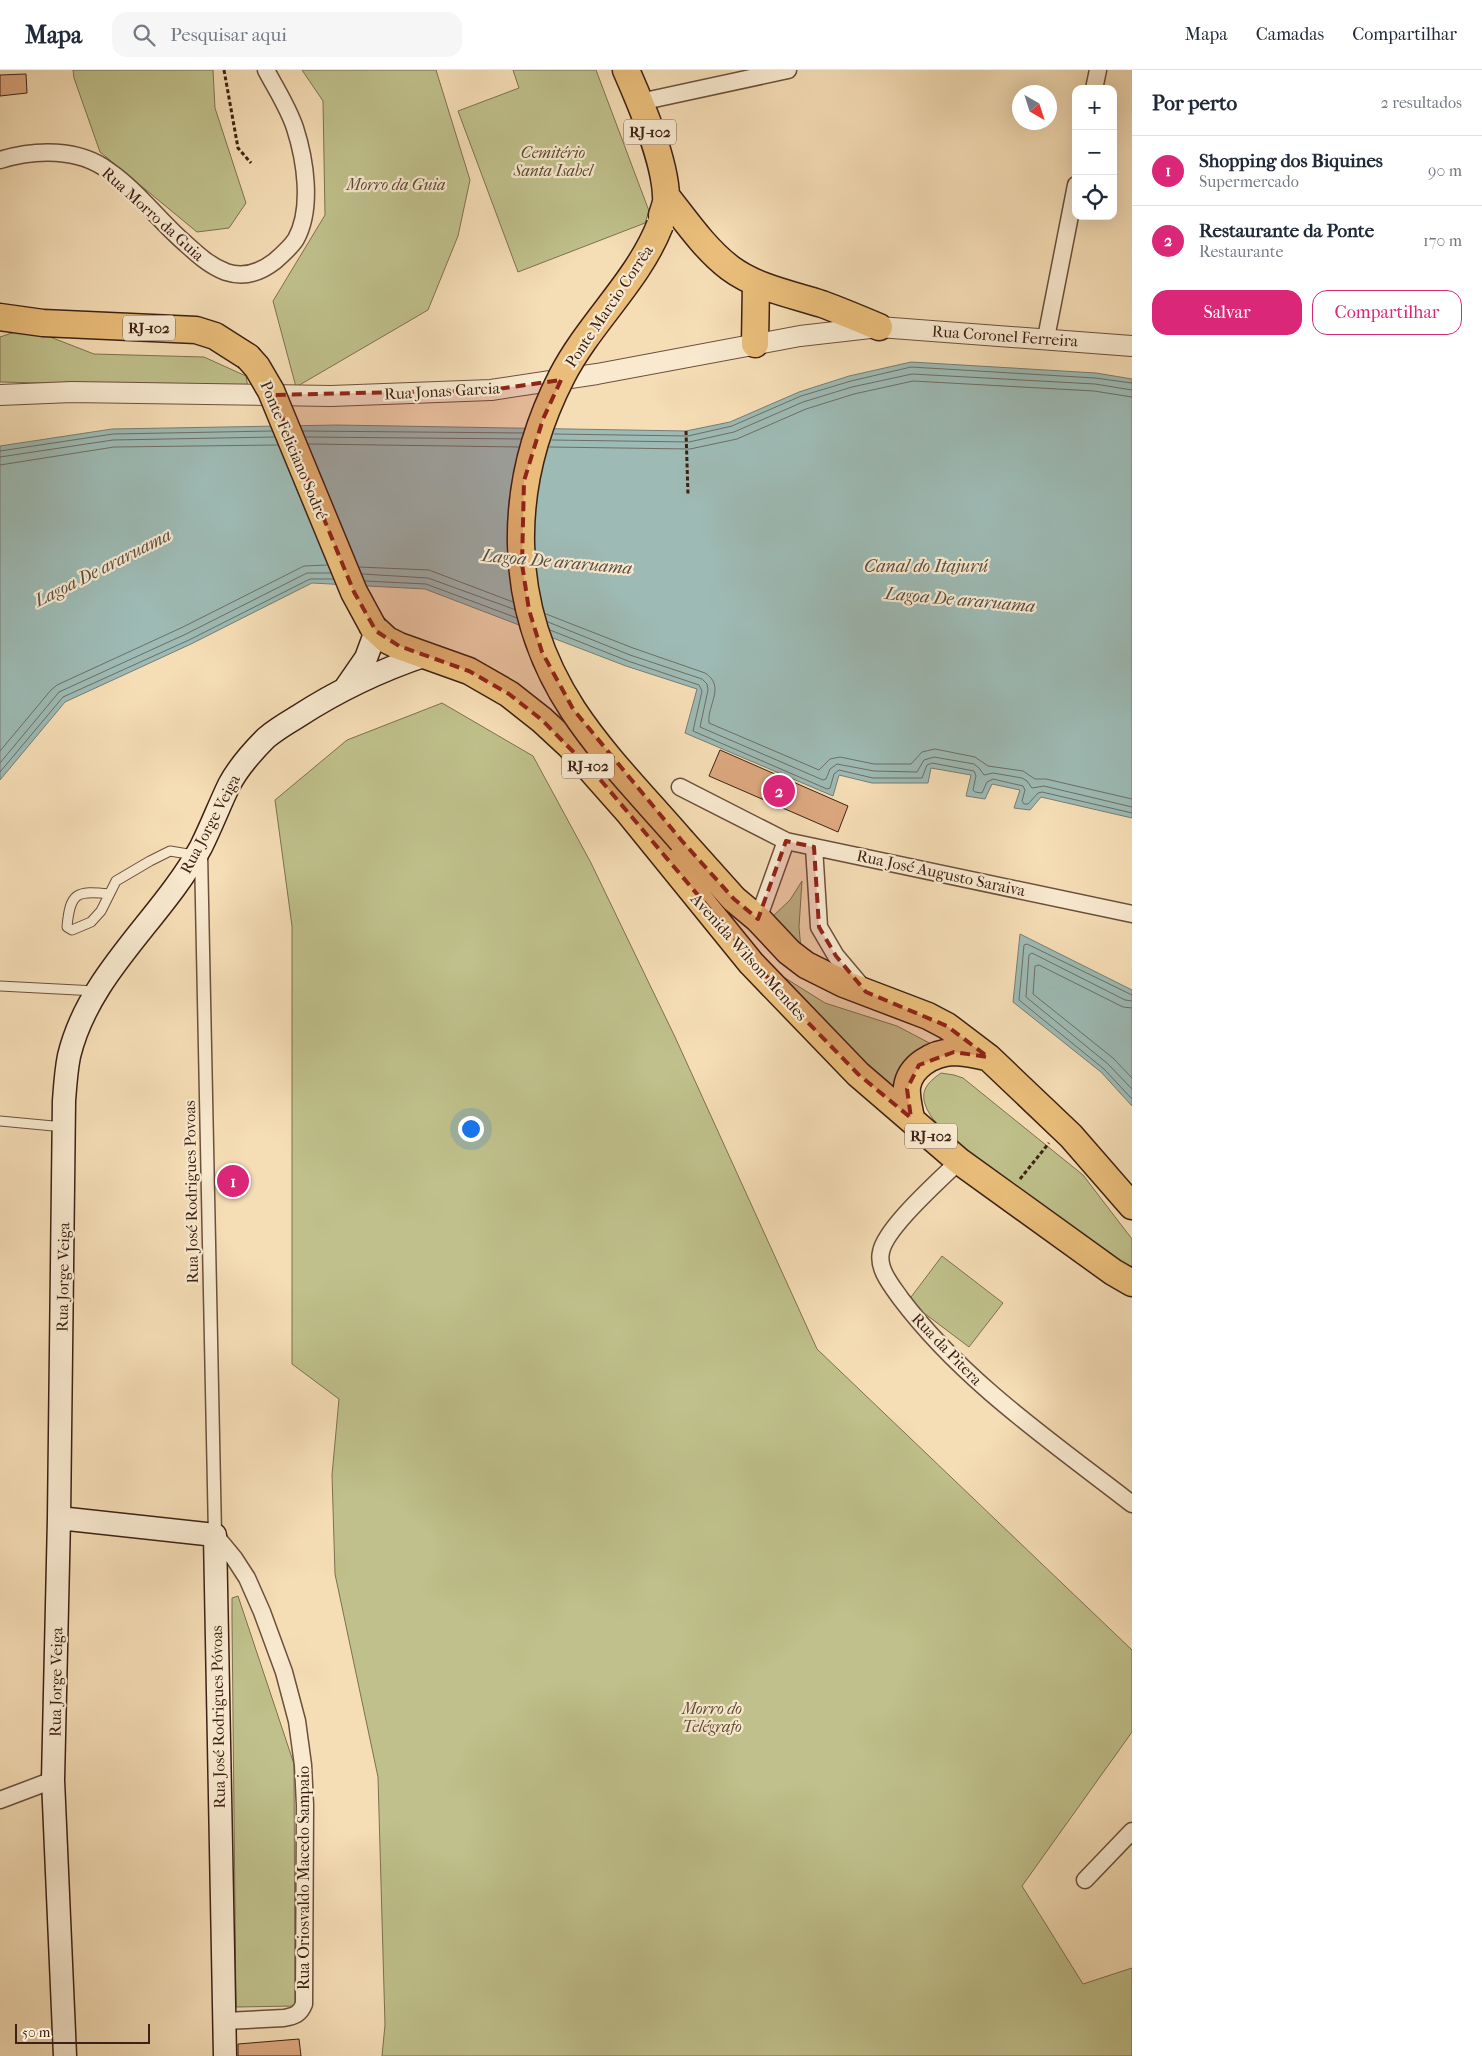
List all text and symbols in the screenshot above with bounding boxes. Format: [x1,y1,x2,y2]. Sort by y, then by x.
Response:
search box [112,12,462,57]
text: Mapa [25,21,82,49]
icon: search [130,21,158,49]
text: Pesquisar aqui [170,24,287,46]
text: Mapa [1185,24,1228,45]
text: Camadas [1256,24,1324,45]
text: Compartilhar [1352,24,1457,45]
north arrow [1012,85,1057,130]
map controls [1072,85,1117,220]
button: + [1072,85,1117,130]
text: Por perto [1152,91,1237,115]
text: 2 resultados [1381,93,1462,112]
road number: RJ-102 [624,120,676,144]
button: − [1072,130,1117,175]
park label: Cemitério Santa Isabel [512,143,595,180]
text: Shopping dos Biquines [1199,150,1383,172]
text: 1 [1165,161,1171,180]
text: 90 m [1428,161,1462,180]
street label: Rua Morro da Guia [98,163,208,265]
text: Supermercado [1199,172,1299,191]
park label: Morro da Guia [346,175,445,194]
button: locate [1072,175,1117,220]
text: Restaurante da Ponte [1199,220,1374,242]
text: 2 [1164,231,1172,250]
text: 170 m [1423,231,1462,250]
street label: Ponte Marcio Corrêa [561,241,657,371]
text: Restaurante [1199,242,1283,261]
button: Salvar [1152,290,1302,335]
button: Compartilhar [1312,290,1462,335]
road number: RJ-102 [123,316,175,340]
street label: Rua Coronel Ferreira [931,321,1079,351]
street label: Ponte Feliciano Sodré [256,378,332,522]
street label: Rua Jonas Garcia [384,378,501,404]
water label: Lagoa De araruama [29,524,175,612]
water label: Lagoa De araruama [479,545,633,579]
water label: Canal do Itajurú [864,556,989,577]
water label: Lagoa De araruama [882,583,1036,617]
road number: RJ-102 [562,754,614,778]
street label: Rua Jorge Veiga [176,771,244,877]
pin: 2 [763,772,795,810]
street label: Rua José Augusto Saraiva [855,846,1028,900]
street label: Avenida Wilson Mendes [686,889,811,1025]
street label: Rua José Rodrigues Povoas [180,1100,202,1284]
your location [458,1116,484,1142]
road number: RJ-102 [905,1124,957,1148]
pin: 1 [217,1162,249,1200]
street label: Rua Jorge Veiga [53,1221,73,1332]
street label: Rua da Pitera [908,1309,987,1389]
street label: Rua José Rodrigues Póvoas [207,1625,229,1809]
street label: Rua Jorge Veiga [46,1626,66,1737]
park label: Morro do Telégrafo [681,1699,742,1736]
street label: Rua Oriosvaldo Macedo Sampaio [294,1766,313,1990]
scale bar [15,2021,150,2044]
text: 50 m [22,2024,50,2041]

